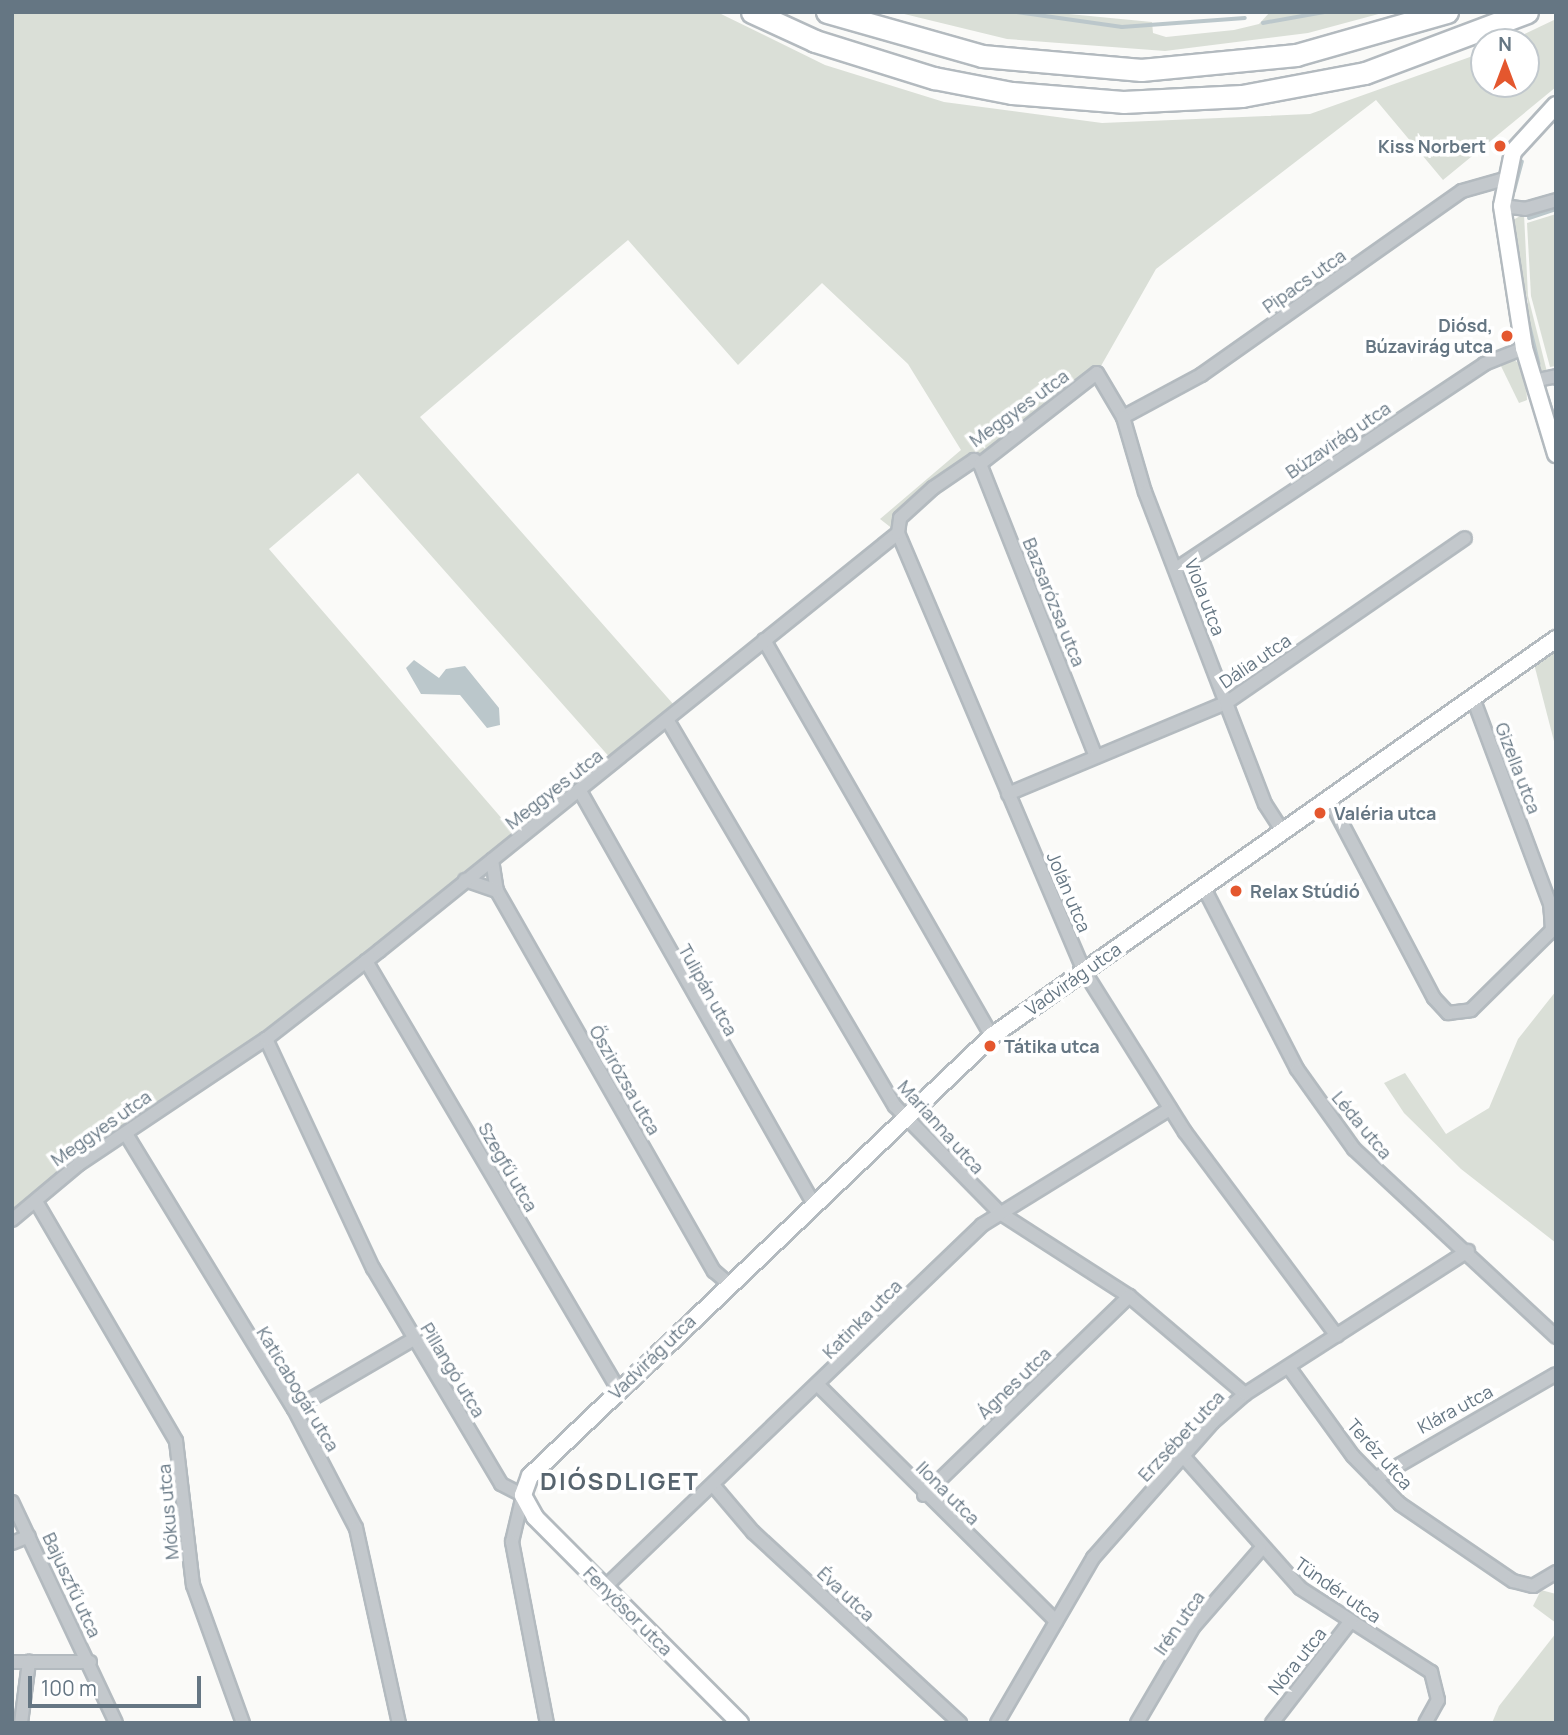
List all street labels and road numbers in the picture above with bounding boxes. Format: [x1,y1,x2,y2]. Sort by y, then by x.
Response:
street label: Pipacs utca [1258,245,1350,317]
street label: Meggyes utca [965,365,1073,451]
street label: Búzavirág utca [1282,397,1394,483]
street label: Bazsarózsa utca [1018,535,1090,669]
street label: Viola utca [1180,556,1230,638]
street label: Dália utca [1215,629,1295,693]
street label: Gizella utca [1491,719,1545,817]
street label: Meggyes utca [501,744,607,834]
street label: Jolán utca [1042,849,1096,935]
street label: Vadvirág utca [1021,938,1125,1020]
street label: Tulipán utca [674,940,742,1040]
street label: Őszirózsa utca [585,1021,665,1139]
street label: Marianna utca [893,1076,989,1178]
street label: Meggyes utca [47,1086,155,1170]
street label: Léda utca [1328,1087,1396,1163]
street label: Szegfű utca [474,1119,542,1215]
street label: Katinka utca [818,1275,906,1363]
street label: Vadvirág utca [604,1310,700,1404]
street label: Pillangó utca [416,1319,490,1421]
street label: Katicabogár utca [252,1323,344,1455]
street label: Ágnes utca [973,1343,1055,1423]
street label: Klára utca [1414,1380,1496,1438]
street label: Erzsébet utca [1134,1386,1228,1486]
street label: Teréz utca [1343,1414,1417,1494]
street label: Ilona utca [912,1457,984,1529]
street label: Mókus utca [153,1463,183,1561]
street label: Bajuszfű utca [38,1529,106,1641]
street label: Tündér utca [1291,1553,1385,1627]
street label: Fenyősor utca [579,1562,677,1660]
street label: Éva utca [813,1562,879,1626]
street label: Irén utca [1149,1587,1209,1659]
street label: Nóra utca [1263,1623,1331,1699]

